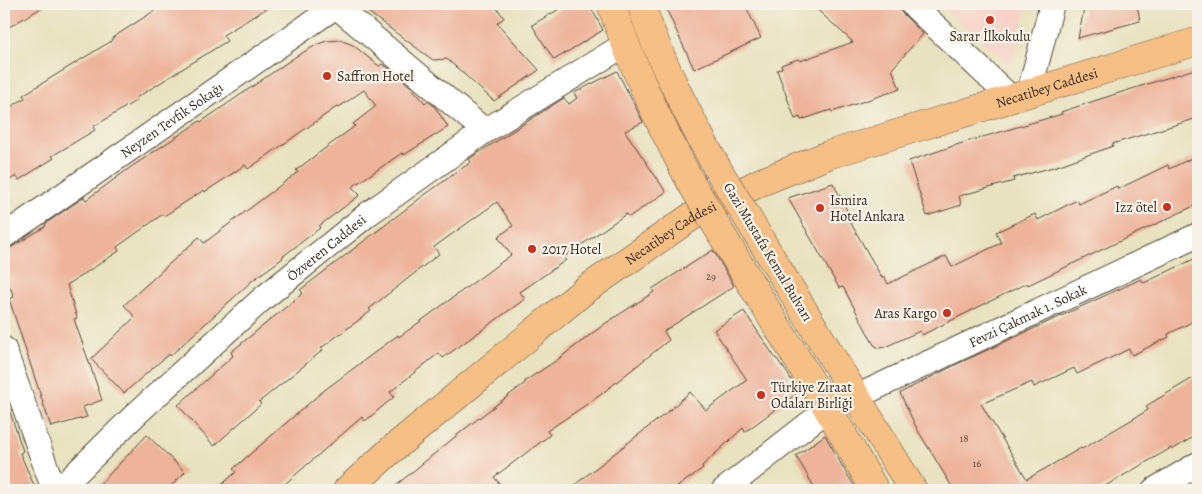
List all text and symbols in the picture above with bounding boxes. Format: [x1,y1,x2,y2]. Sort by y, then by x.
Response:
marker: Sarar İlkokulu [984,14,996,26]
place label: Sarar İlkokulu [949,27,1031,46]
street label: Necatibey Caddesi [993,63,1100,112]
place label: Saffron Hotel [337,67,414,86]
marker: Saffron Hotel [321,70,333,82]
street label: Neyzen Tevfik Sokağı [117,78,227,162]
street label: Gazi Mustafa Kemal Bulvarı [719,179,817,325]
place label: Ismira Hotel Ankara [830,191,905,226]
street label: Necatibey Caddesi [621,196,720,269]
place label: Izz ötel [1115,198,1158,217]
marker: Izz ötel [1161,201,1173,213]
marker: Ismira Hotel Ankara [814,202,826,214]
street label: Özveren Caddesi [283,210,370,285]
place label: 2017 Hotel [542,240,602,259]
marker: 2017 Hotel [526,243,538,255]
house number: 29 [706,269,716,284]
street label: Fevzi Çakmak 1. Sokak [966,280,1090,352]
place label: Aras Kargo [873,304,937,323]
marker: Aras Kargo [941,307,953,319]
place label: Türkiye Ziraat Odaları Birliği [771,378,853,413]
marker: Türkiye Ziraat Odaları Birliği [755,389,767,401]
house number: 18 [959,431,969,446]
house number: 16 [973,456,981,471]

